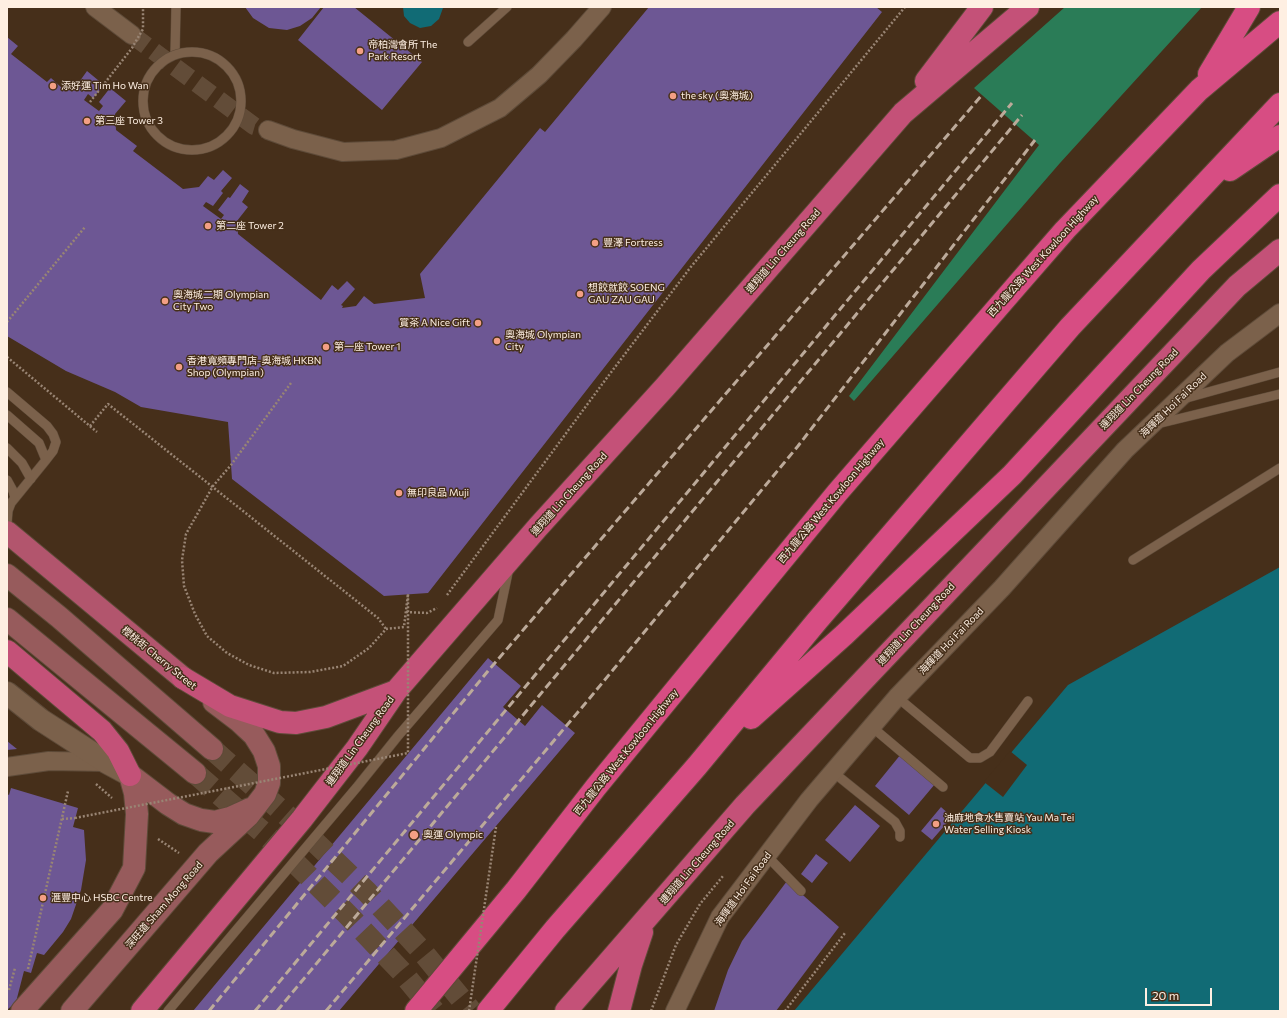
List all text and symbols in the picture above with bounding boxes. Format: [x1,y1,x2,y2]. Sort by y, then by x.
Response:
place label: 帝柏灣會所 The Park Resort [368,39,437,62]
marker: 帝柏灣會所 The Park Resort [355,46,365,56]
place label: 添好運 Tim Ho Wan [61,80,149,92]
marker: 添好運 Tim Ho Wan [48,81,58,91]
place label: the sky (奧海城) [681,90,753,102]
marker: the sky (奧海城) [668,91,678,101]
place label: 第三座 Tower 3 [95,115,163,127]
marker: 第三座 Tower 3 [82,116,92,126]
street label: 西九龍公路 West Kowloon Highway [985,193,1101,319]
street label: 連翔道 Lin Cheung Road [743,206,823,296]
place label: 第二座 Tower 2 [216,220,284,232]
marker: 第二座 Tower 2 [203,221,213,231]
place label: 豐澤 Fortress [603,237,663,249]
marker: 豐澤 Fortress [590,238,600,248]
place label: 想餃就餃 SOENG GAU ZAU GAU [588,282,665,306]
place label: 奧海城二期 Olympian City Two [173,289,269,312]
marker: 想餃就餃 SOENG GAU ZAU GAU [575,289,585,299]
marker: 奧海城二期 Olympian City Two [160,296,170,306]
place label: 賞茶 A Nice Gift [399,317,470,329]
marker: 賞茶 A Nice Gift [473,318,483,328]
place label: 奧海城 Olympian City [505,329,581,352]
marker: 奧海城 Olympian City [492,336,502,346]
place label: 第一座 Tower 1 [334,341,401,353]
marker: 第一座 Tower 1 [321,342,331,352]
street label: 連翔道 Lin Cheung Road [1097,346,1181,432]
place label: 香港寬頻專門店-奧海城 HKBN Shop (Olympian) [187,355,321,378]
marker: 香港寬頻專門店-奧海城 HKBN Shop (Olympian) [174,362,184,372]
street label: 海輝道 Hoi Fai Road [1137,370,1209,440]
street label: 西九龍公路 West Kowloon Highway [775,436,887,566]
street label: 連翔道 Lin Cheung Road [529,450,609,538]
place label: 無印良品 Muji [407,487,469,499]
marker: 無印良品 Muji [394,488,404,498]
street label: 連翔道 Lin Cheung Road [875,581,957,667]
street label: 海輝道 Hoi Fai Road [916,605,986,677]
street label: 櫻桃街 Cherry Street [119,624,199,692]
street label: 西九龍公路 West Kowloon Highway [571,687,681,817]
street label: 連翔道 Lin Cheung Road [323,694,397,788]
place label: 油麻地食水售賣站 Yau Ma Tei Water Selling Kiosk [944,812,1074,836]
street label: 連翔道 Lin Cheung Road [657,817,737,907]
marker: 油麻地食水售賣站 Yau Ma Tei Water Selling Kiosk [931,819,941,829]
marker: 奧運 Olympic [408,829,420,841]
place label: 奧運 Olympic [423,829,483,841]
street label: 海輝道 Hoi Fai Road [712,850,774,928]
street label: 深旺道 Sham Mong Road [123,859,205,951]
place label: 滙豐中心 HSBC Centre [51,892,153,904]
marker: 滙豐中心 HSBC Centre [38,893,48,903]
scale bar [1147,980,1214,1006]
text: 20 m [1152,988,1179,1002]

